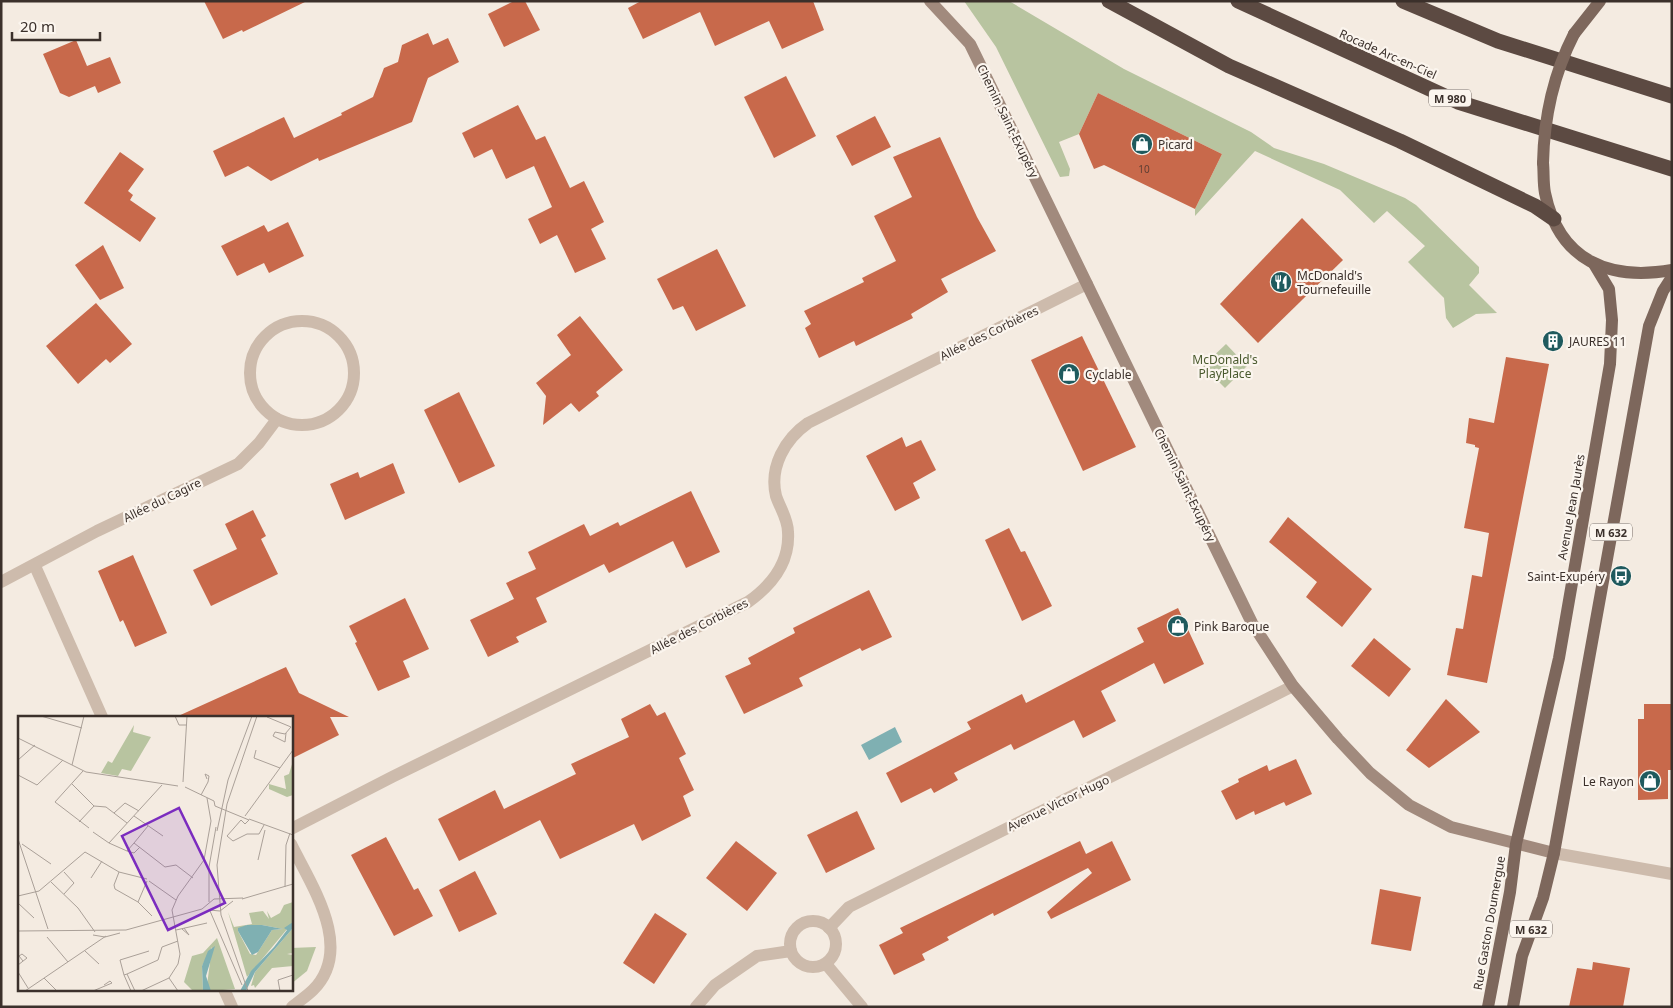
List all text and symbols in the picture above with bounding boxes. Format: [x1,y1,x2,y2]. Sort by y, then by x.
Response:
scale bar [12,10,100,42]
text: 20 m [20,16,55,36]
street label: Rocade Arc-en-Ciel [1337,25,1439,83]
street label: Chemin Saint-Exupéry [973,61,1043,181]
road number: M 980 [1429,90,1471,106]
shop icon: Picard [1130,132,1154,156]
place label: Picard [1158,136,1193,153]
house number: 10 [1138,162,1150,176]
place label: McDonald's Tournefeuille [1297,267,1371,298]
restaurant icon: McDonald's Tournefeuille [1269,270,1293,294]
street label: Allée des Corbières [937,302,1041,364]
building icon: JAURES 11 [1541,329,1565,353]
place label: JAURES 11 [1568,333,1626,350]
park label: McDonald's PlayPlace [1192,351,1258,382]
shop icon: Cyclable [1057,362,1081,386]
place label: Cyclable [1085,366,1132,383]
street label: Chemin Saint-Exupéry [1150,425,1220,545]
street label: Avenue Jean Jaurès [1553,452,1589,561]
street label: Allée du Cagire [120,474,204,526]
road number: M 632 [1590,524,1632,540]
bus stop icon: Saint-Exupéry [1609,564,1633,588]
place label: Saint-Exupéry [1527,568,1606,585]
street label: Allée des Corbières [647,594,751,658]
shop icon: Pink Baroque [1166,614,1190,638]
place label: Pink Baroque [1194,618,1270,635]
inset map [18,716,292,990]
shop icon: Le Rayon [1638,769,1662,793]
street label: Avenue Victor Hugo [1004,771,1112,835]
place label: Le Rayon [1583,773,1634,790]
street label: Rue Gaston Doumergue [1469,854,1509,991]
road number: M 632 [1510,921,1552,938]

